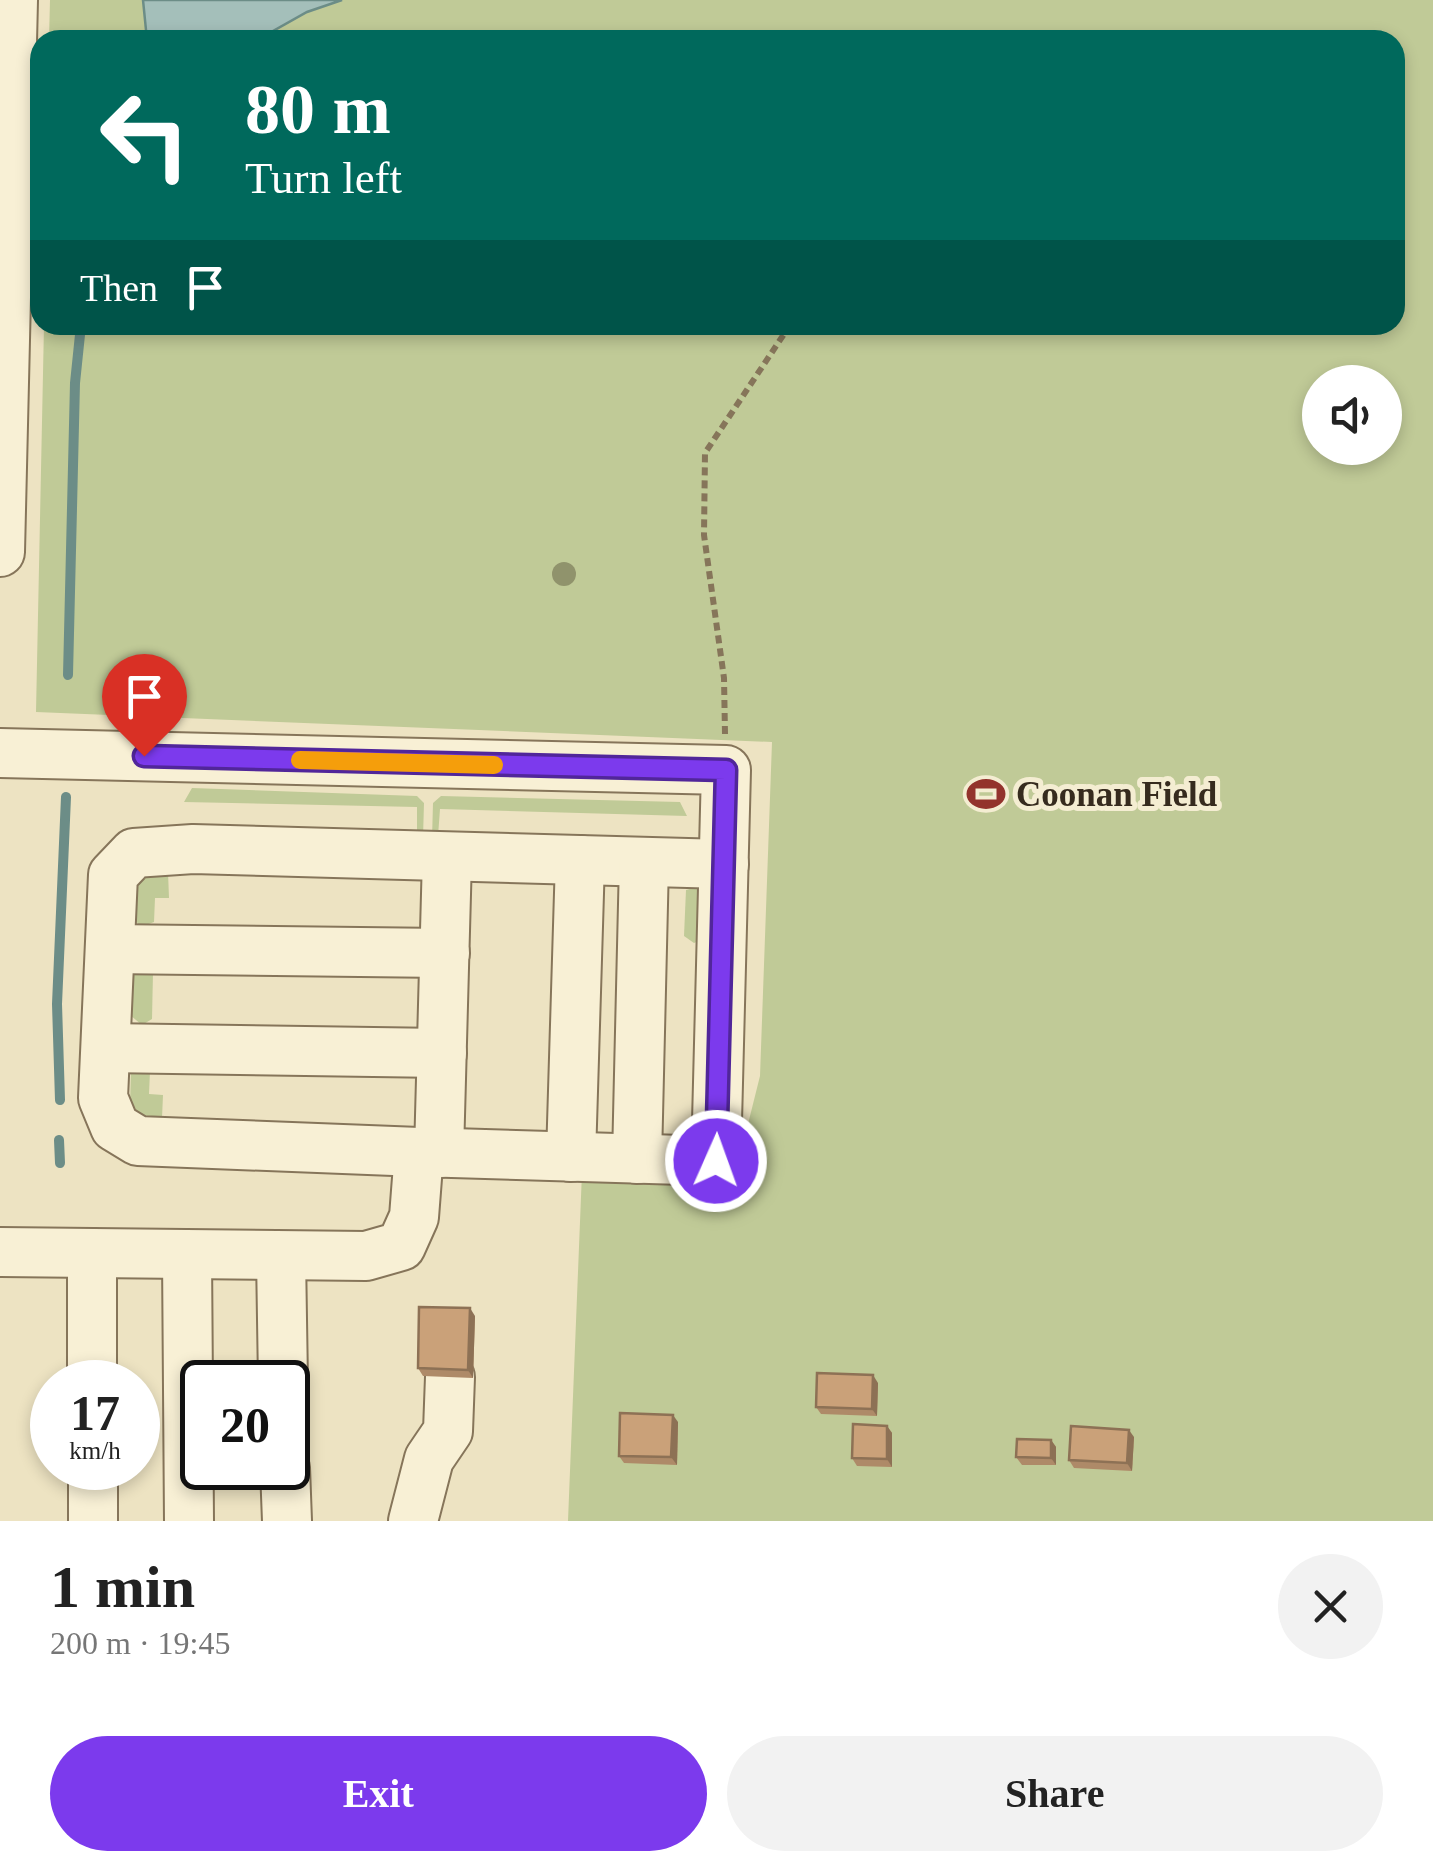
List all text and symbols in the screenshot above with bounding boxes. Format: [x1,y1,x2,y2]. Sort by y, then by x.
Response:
icon: left [80,70,210,200]
text: 80 m [245,71,391,148]
text: Turn left [245,153,402,203]
icon: arrive [178,260,233,315]
text: Then [80,267,158,309]
map controls [1302,365,1402,465]
button: sound [1302,365,1402,465]
pin [102,654,187,757]
icon: arrive [117,669,172,724]
sports icon: Coonan Field [965,773,1007,815]
place label: Coonan Field [1016,775,1218,814]
position arrow [664,1109,768,1213]
speed limit sign: 20 [180,1360,310,1490]
text: 17 [70,1385,120,1441]
text: km/h [69,1437,121,1464]
text: 1 min [50,1554,195,1620]
button: close [1278,1554,1383,1659]
text: 200 m · 19:45 [50,1625,230,1661]
button: Exit [50,1736,707,1851]
button: Share [727,1736,1383,1851]

